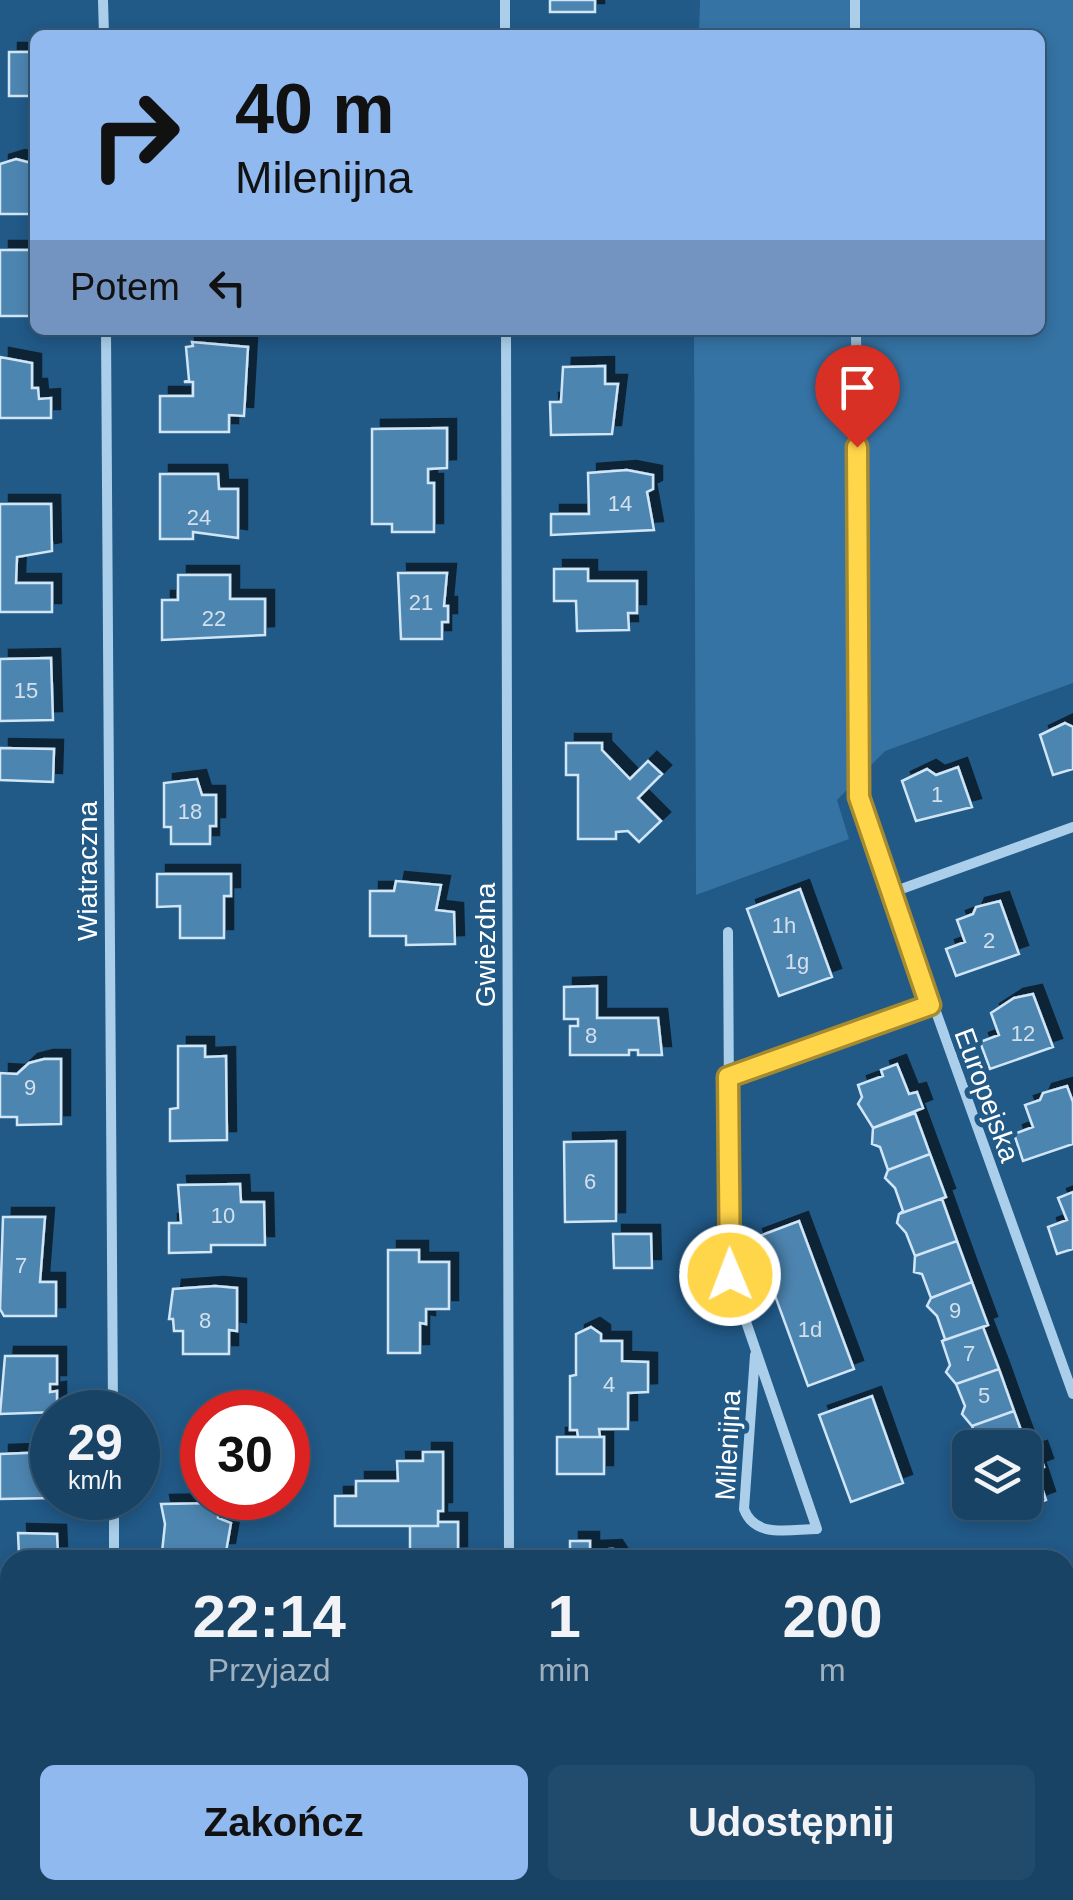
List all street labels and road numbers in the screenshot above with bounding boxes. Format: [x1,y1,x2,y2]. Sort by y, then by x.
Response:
street label: Wiatraczna [72,801,103,941]
street label: Gwiezdna [470,882,501,1007]
street label: Europejska [948,1024,1026,1167]
street label: Milenijna [710,1389,746,1501]

